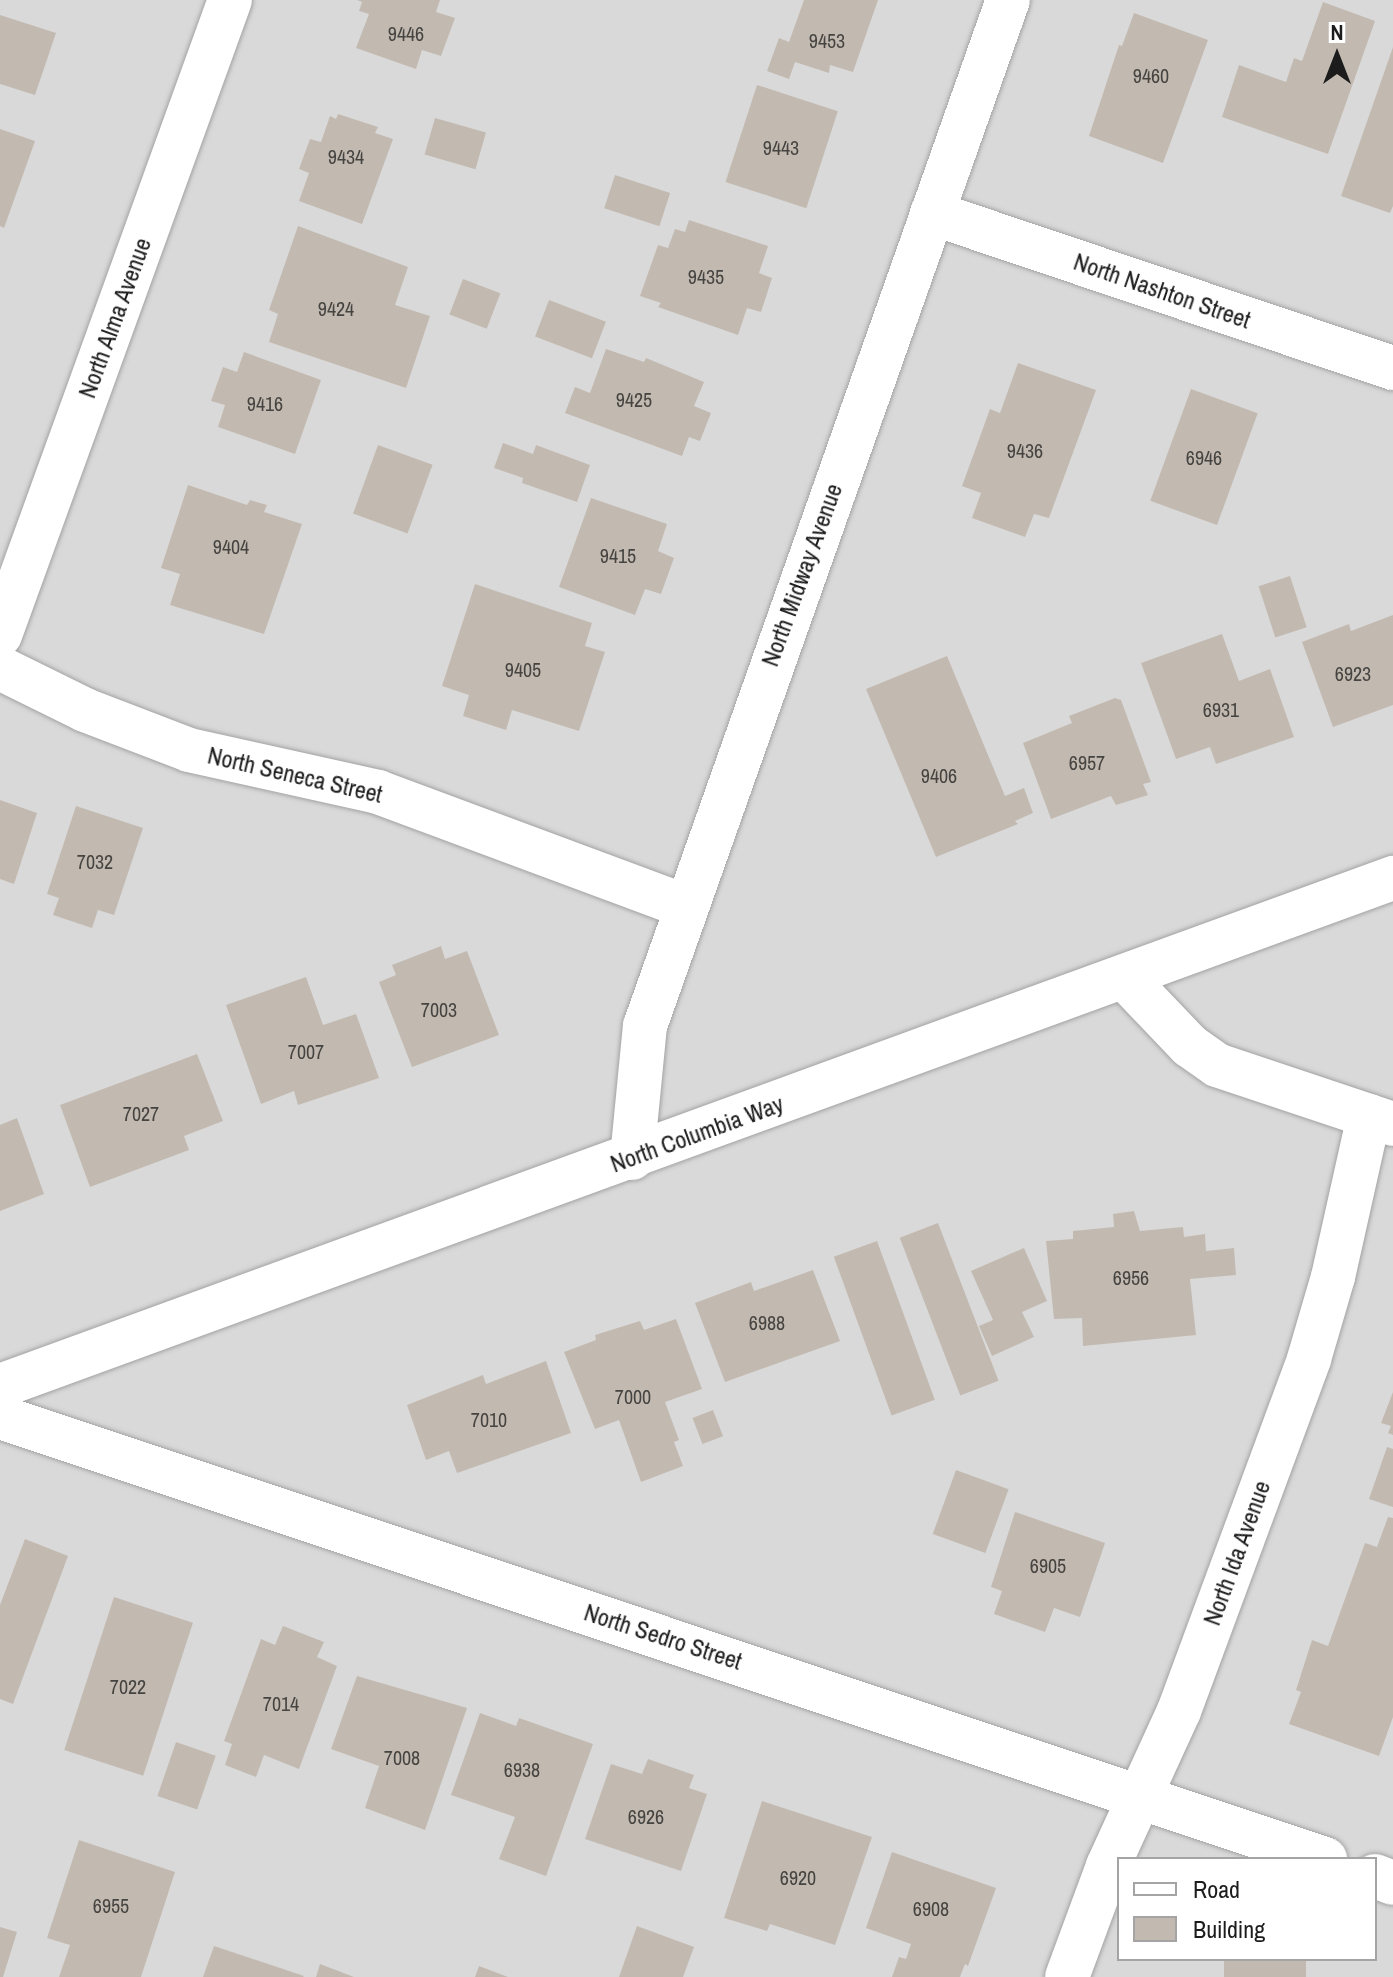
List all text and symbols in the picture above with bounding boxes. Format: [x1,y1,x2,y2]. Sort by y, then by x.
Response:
north arrow [1297,16,1377,96]
text: N [1330,17,1344,47]
house number: 9446 [388,21,424,45]
house number: 9453 [809,28,845,52]
house number: 9460 [1133,63,1169,87]
house number: 9443 [763,135,799,159]
house number: 9434 [328,144,364,168]
street label: North Alma Avenue [72,233,158,403]
street label: North Nashton Street [1070,247,1254,335]
house number: 9435 [688,264,724,288]
house number: 9424 [318,296,354,320]
house number: 9425 [616,387,652,411]
house number: 9416 [247,391,283,415]
house number: 9436 [1007,438,1043,462]
house number: 6946 [1186,445,1222,469]
street label: North Midway Avenue [755,479,849,671]
house number: 9404 [213,534,249,558]
house number: 9415 [600,543,636,567]
house number: 9405 [505,657,541,681]
house number: 6923 [1335,661,1371,685]
house number: 6931 [1203,697,1239,721]
street label: North Seneca Street [205,741,385,809]
house number: 6957 [1069,750,1105,774]
house number: 9406 [921,763,957,787]
house number: 7032 [77,849,113,873]
house number: 7003 [421,997,457,1021]
house number: 7007 [288,1039,324,1063]
street label: North Columbia Way [607,1089,787,1179]
house number: 7027 [123,1101,159,1125]
house number: 6956 [1113,1265,1149,1289]
house number: 6988 [749,1310,785,1334]
house number: 7000 [615,1384,651,1408]
house number: 7010 [471,1407,507,1431]
street label: North Ida Avenue [1197,1476,1277,1630]
house number: 6905 [1030,1553,1066,1577]
street label: North Sedro Street [581,1598,745,1676]
house number: 7022 [110,1674,146,1698]
house number: 7014 [263,1691,299,1715]
house number: 7008 [384,1745,420,1769]
house number: 6938 [504,1757,540,1781]
house number: 6926 [628,1804,664,1828]
legend [1117,1857,1377,1961]
house number: 6920 [780,1865,816,1889]
text: Road [1193,1873,1240,1905]
house number: 6955 [93,1893,129,1917]
house number: 6908 [913,1896,949,1920]
text: Building [1193,1913,1265,1945]

